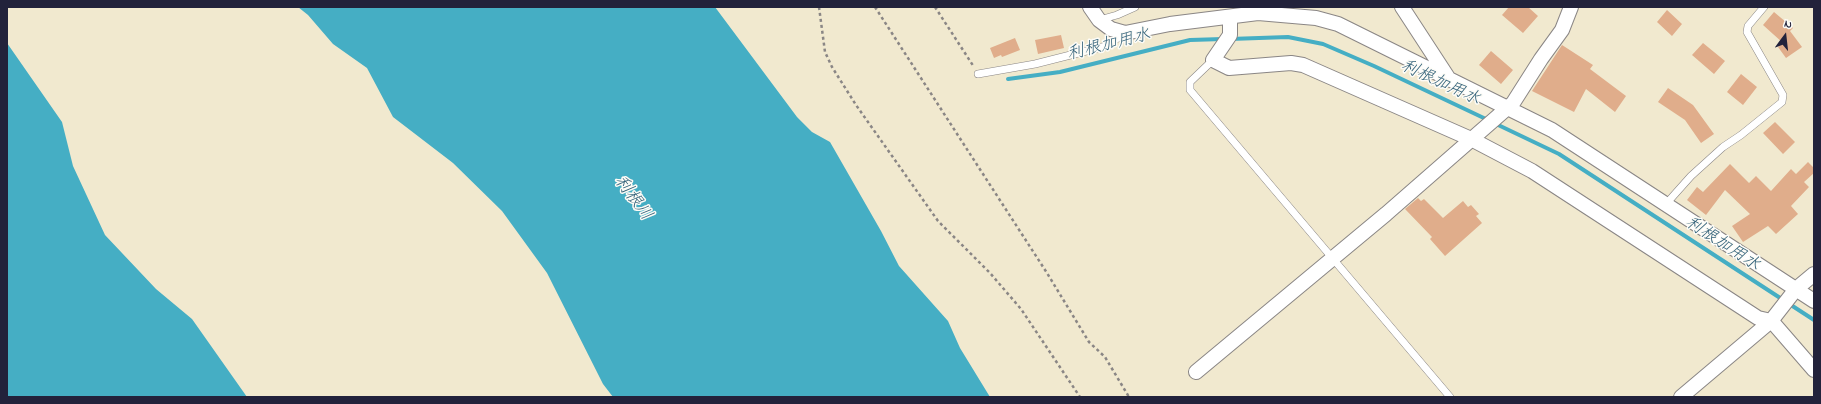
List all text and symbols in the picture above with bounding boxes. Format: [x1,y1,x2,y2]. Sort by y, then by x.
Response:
north arrow [1765,16,1805,56]
text: N [1782,16,1794,33]
water label: 利根加用水 [1065,26,1153,66]
water label: 利根加用水 [1397,57,1483,111]
water label: 利根川 [609,172,655,226]
water label: 利根加用水 [1681,213,1763,277]

